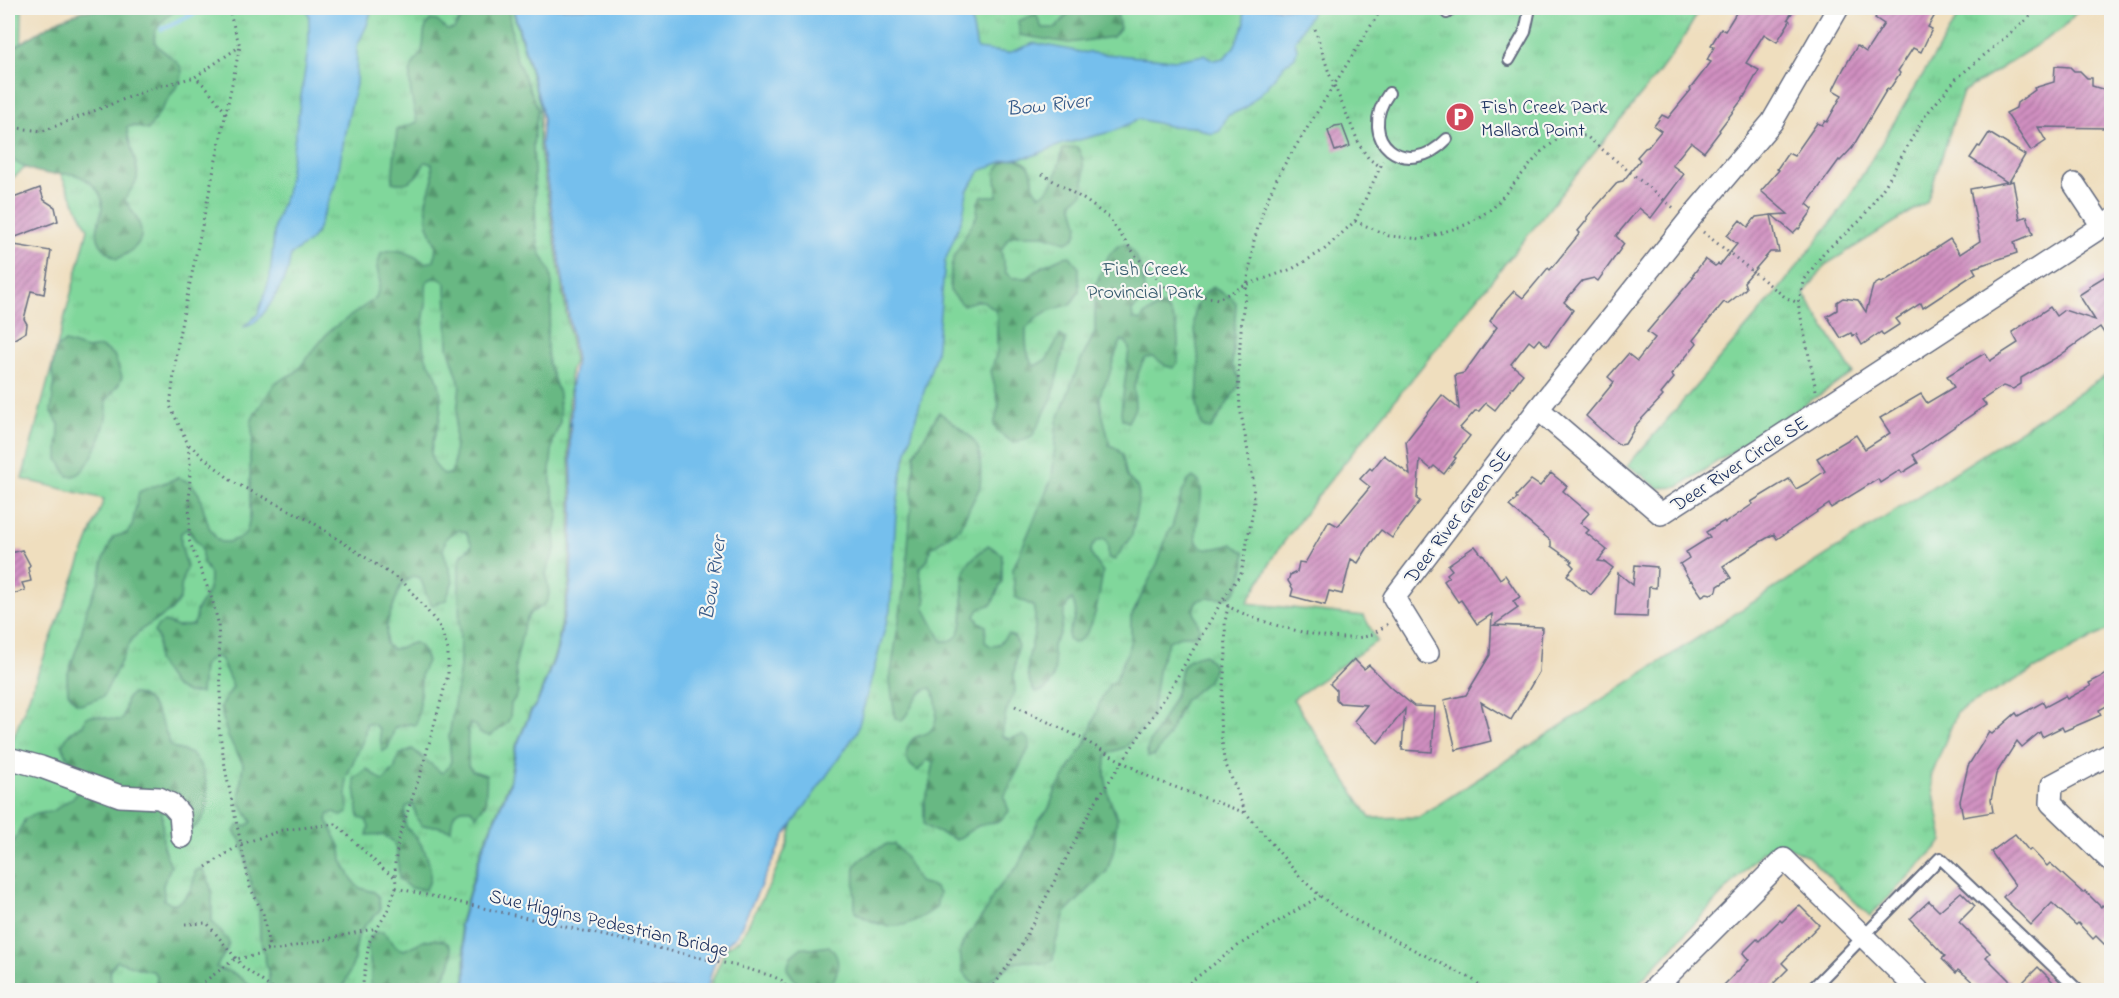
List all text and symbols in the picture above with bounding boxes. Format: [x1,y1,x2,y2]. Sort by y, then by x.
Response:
water label: Bow River [1005,86,1094,125]
place label: Fish Creek Park Mallard Point [1480,94,1607,146]
parking icon: Fish Creek Park Mallard Point [1444,101,1476,133]
park label: Fish Creek Provincial Park [1087,256,1203,308]
street label: Deer River Circle SE [1665,410,1815,521]
street label: Deer River Green SE [1398,443,1520,591]
water label: Bow River [693,532,736,622]
street label: Sue Higgins Pedestrian Bridge [486,883,731,967]

